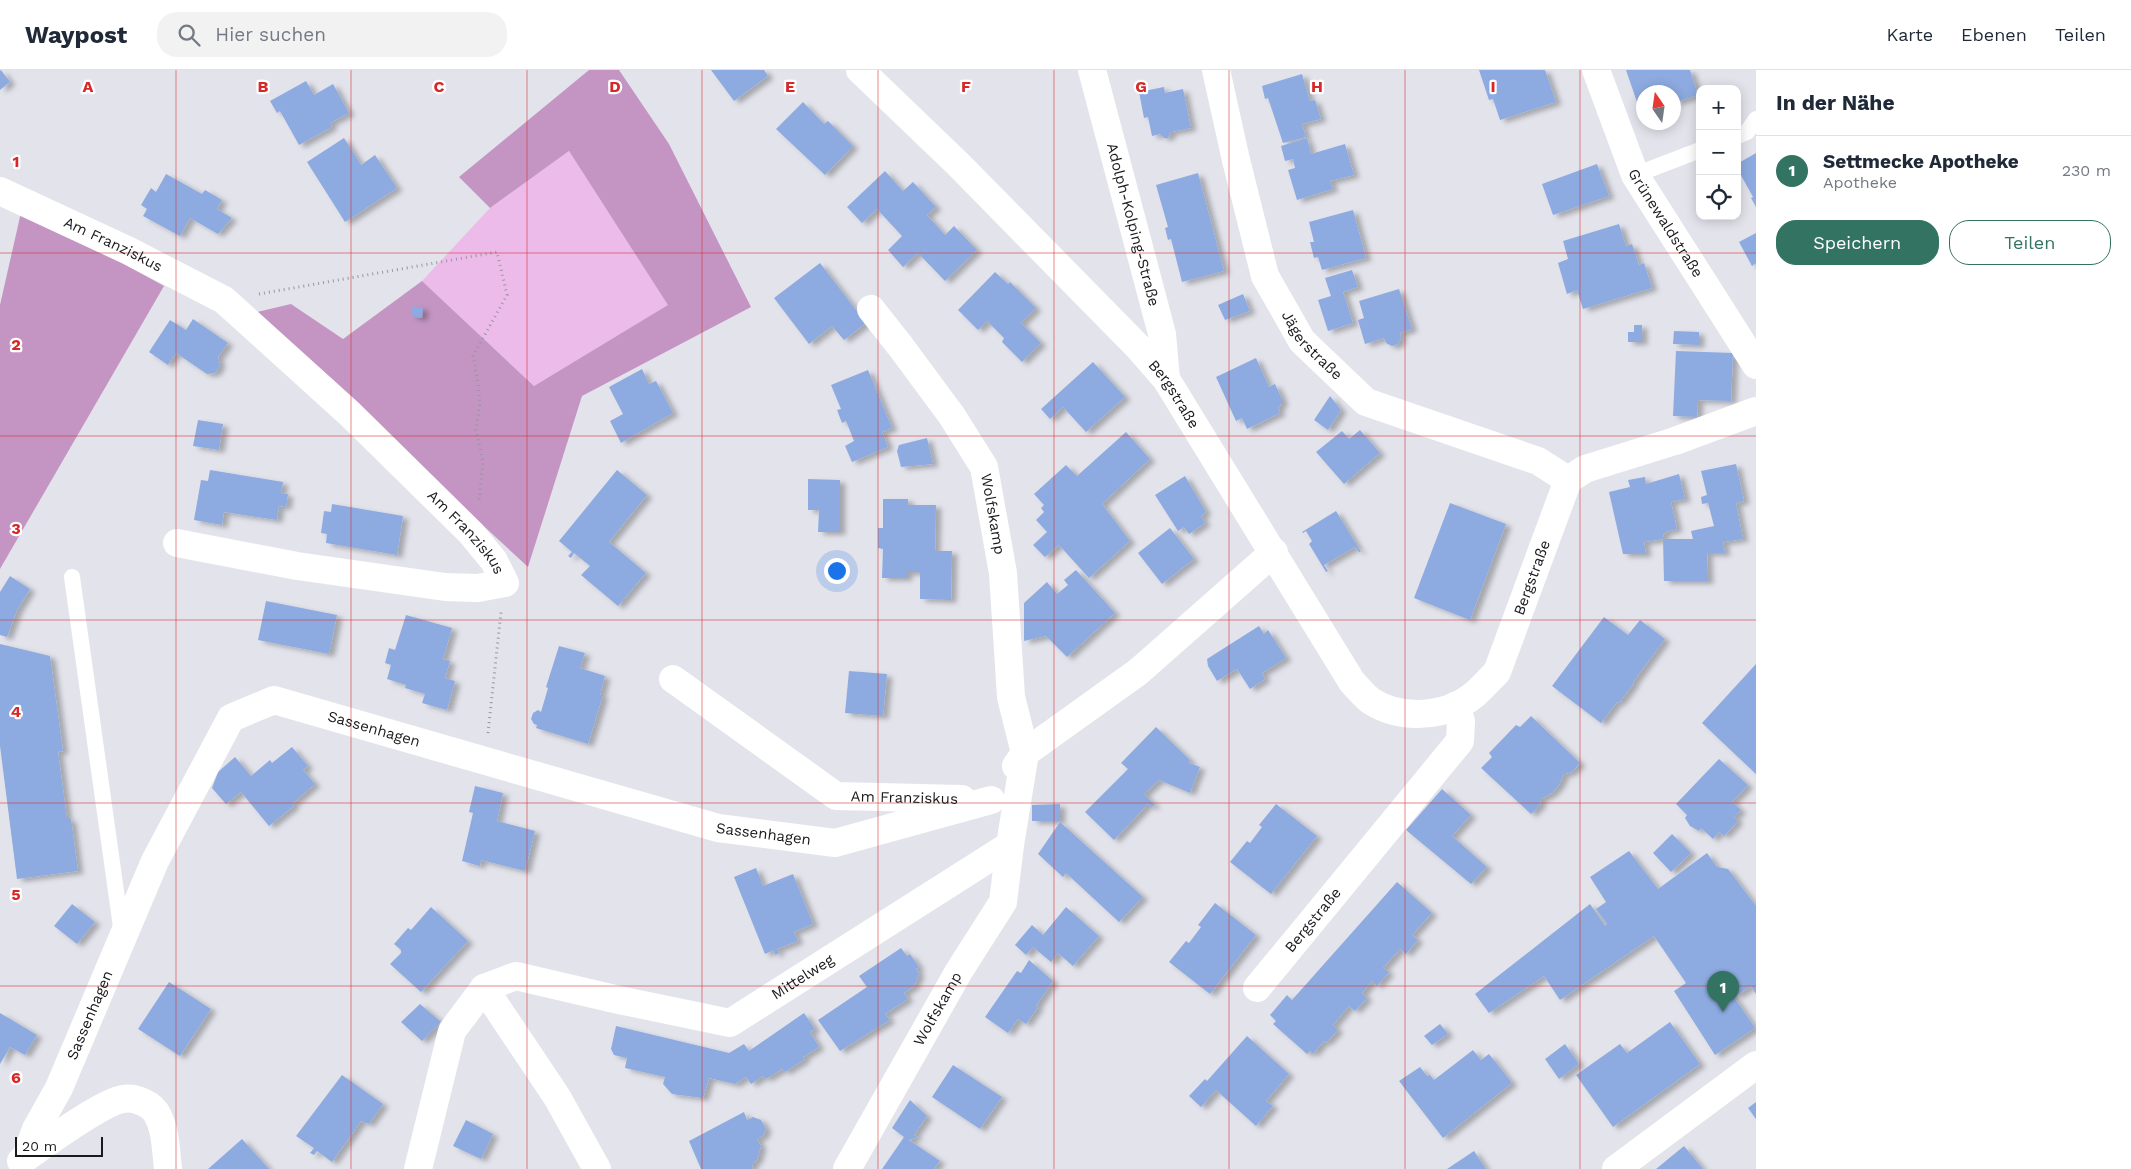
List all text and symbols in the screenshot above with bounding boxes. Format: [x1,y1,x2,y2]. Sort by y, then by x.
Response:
search box [157,12,507,57]
text: Waypost [25,21,127,49]
icon: search [175,21,203,49]
text: Hier suchen [215,23,326,46]
text: Karte [1887,24,1933,45]
text: Ebenen [1961,24,2027,45]
text: Teilen [2055,24,2106,45]
text: A [83,77,94,96]
text: B [258,77,269,96]
text: C [434,77,445,96]
text: D [609,77,621,96]
text: E [785,77,795,96]
text: F [961,77,971,96]
text: G [1135,77,1147,96]
text: H [1311,77,1323,96]
text: I [1490,77,1496,96]
north arrow [1636,85,1681,130]
map controls [1696,85,1741,220]
button: + [1696,85,1741,130]
text: In der Nähe [1776,90,1895,115]
button: − [1696,130,1741,175]
street label: Adolph-Kolping-Straße [1103,141,1163,308]
text: Settmecke Apotheke [1823,150,2019,173]
text: 1 [13,152,19,171]
text: 1 [1789,161,1795,180]
text: 230 m [2062,161,2111,180]
street label: Grünewaldstraße [1625,166,1707,281]
text: Apotheke [1823,173,1897,192]
button: locate [1696,175,1741,220]
street label: Am Franziskus [61,213,165,276]
button: Speichern [1776,220,1939,265]
button: Teilen [1949,220,2111,265]
street label: Jägerstraße [1278,307,1346,384]
text: 2 [11,335,21,354]
street label: Bergstraße [1145,356,1203,432]
street label: Wolfskamp [977,472,1009,556]
street label: Am Franziskus [424,486,508,577]
text: 3 [11,519,21,538]
street label: Bergstraße [1510,538,1554,618]
your location [824,558,850,584]
text: 4 [11,702,21,721]
street label: Sassenhagen [326,707,422,751]
street label: Am Franziskus [851,787,958,808]
street label: Sassenhagen [715,819,812,849]
street label: Bergstraße [1281,884,1345,956]
text: 5 [11,885,21,904]
street label: Mittelweg [768,950,837,1003]
street label: Sassenhagen [63,968,117,1063]
street label: Wolfskamp [910,969,966,1049]
pin: 1 [1707,971,1739,1012]
text: 6 [11,1068,21,1087]
scale bar [15,1134,102,1157]
text: 20 m [22,1138,57,1154]

